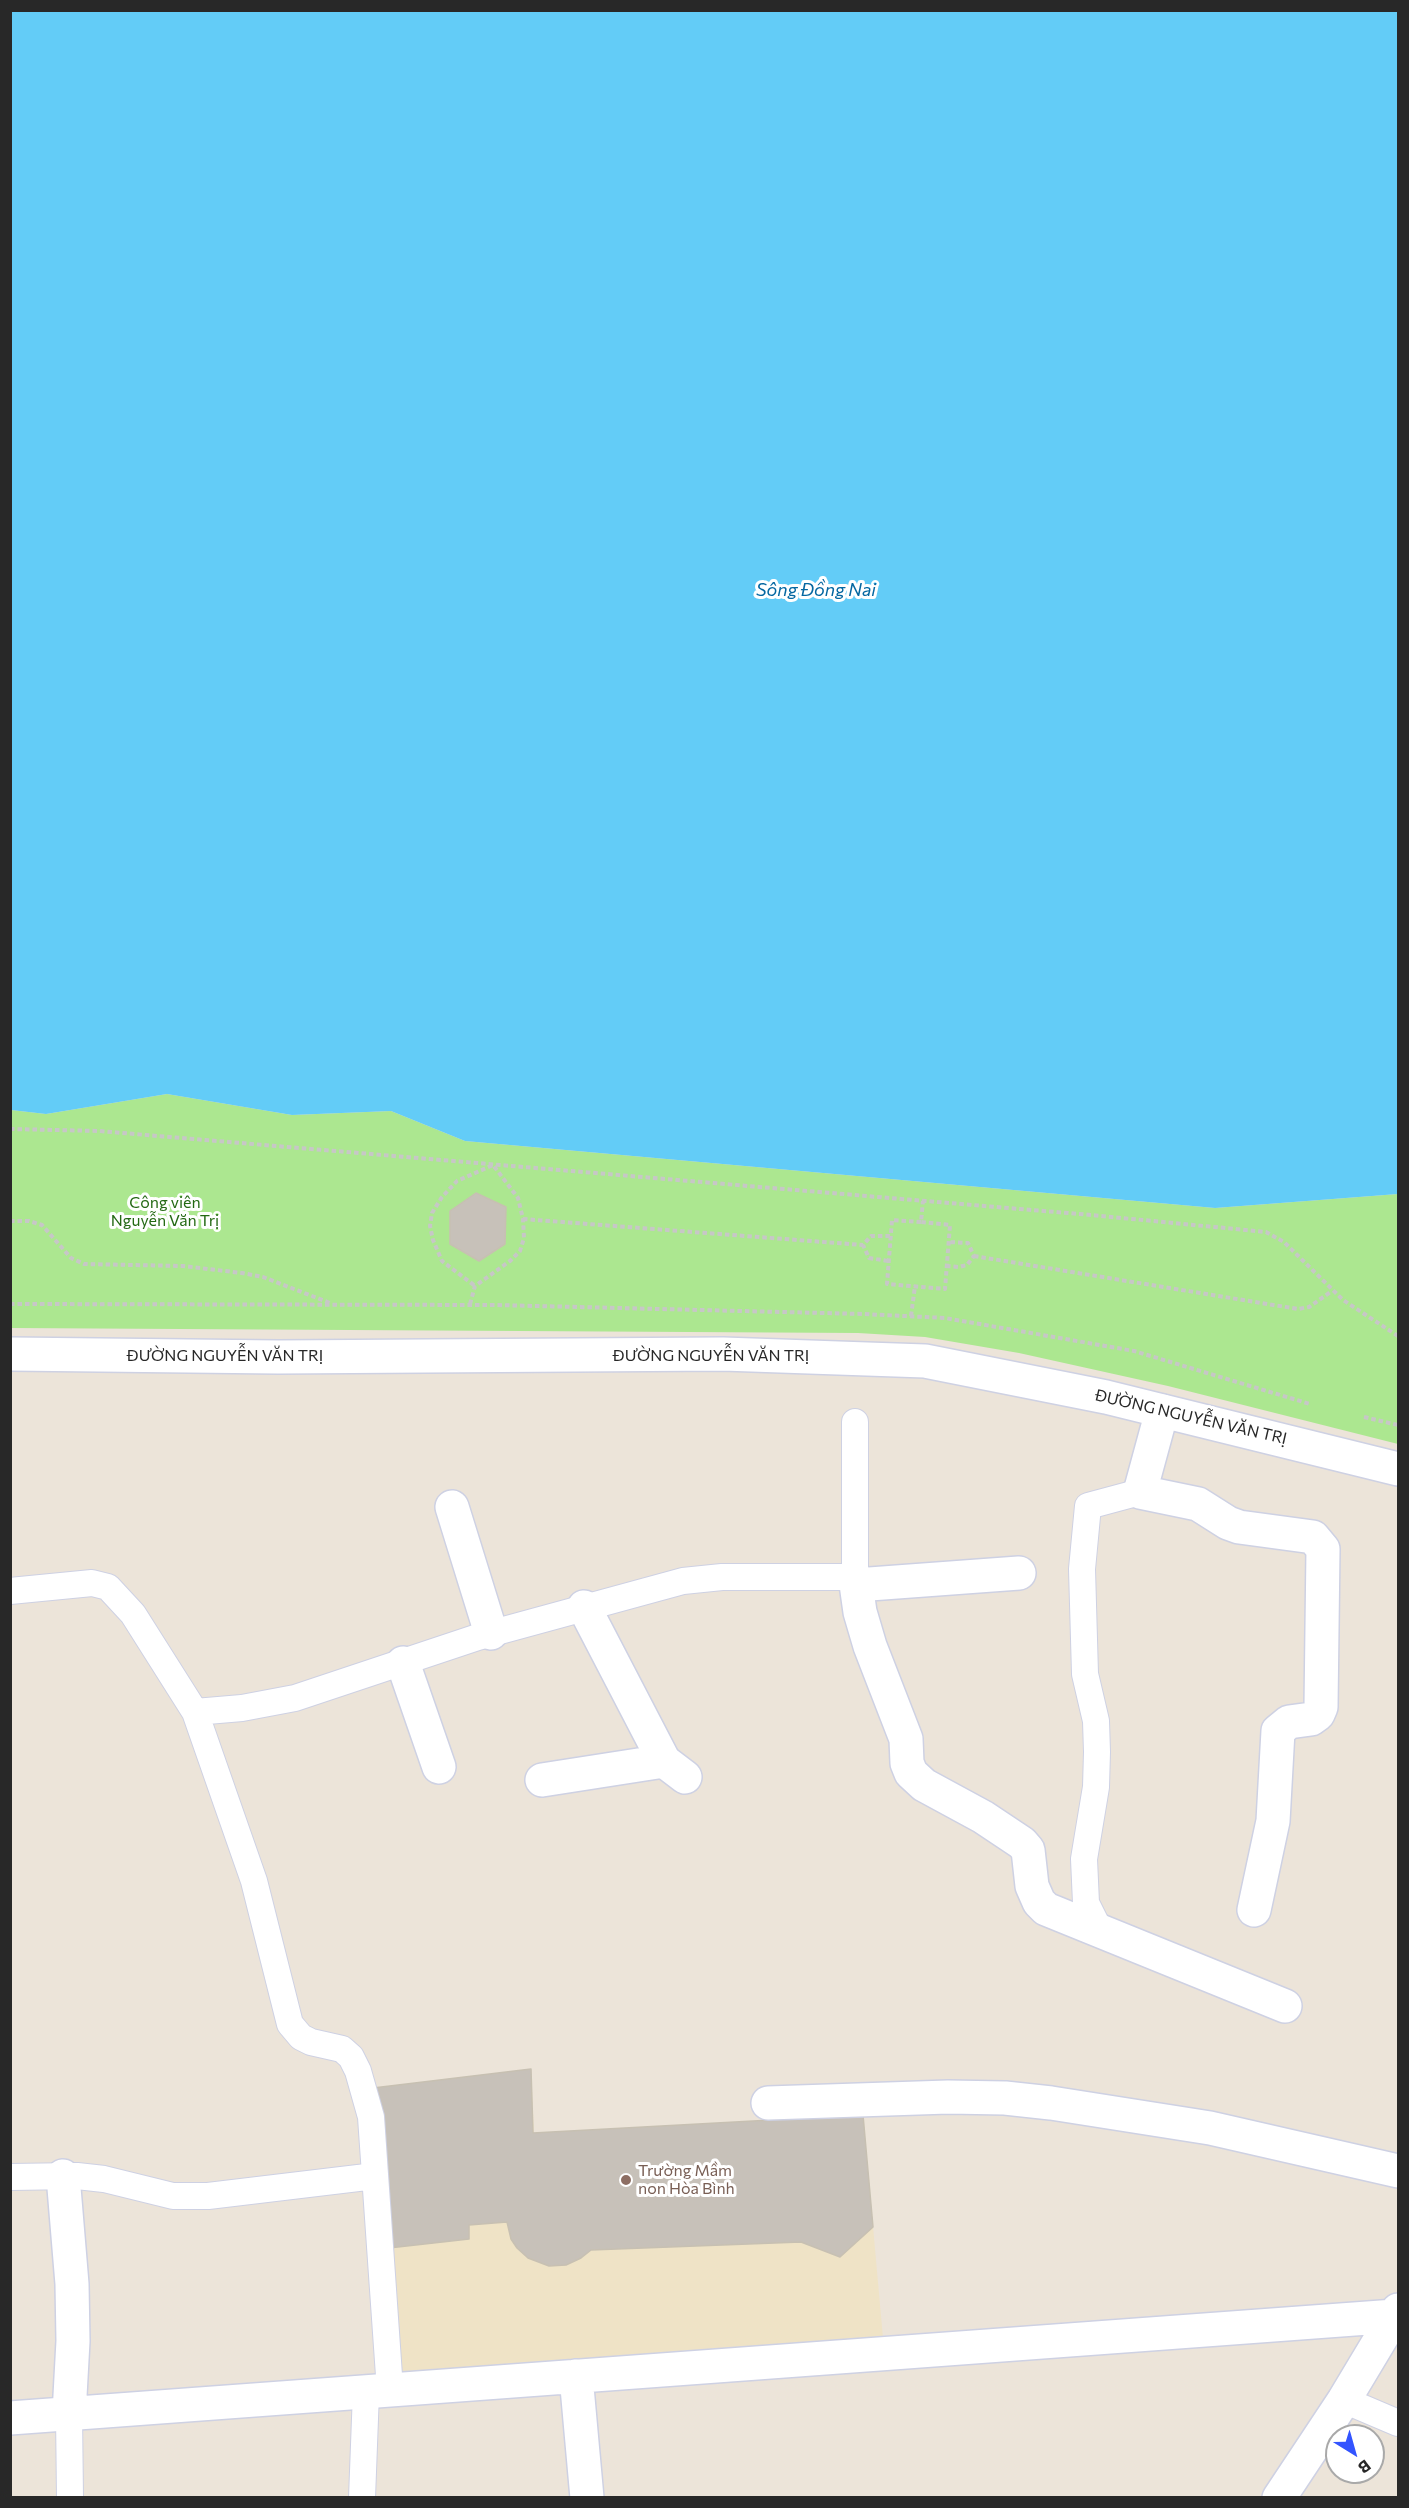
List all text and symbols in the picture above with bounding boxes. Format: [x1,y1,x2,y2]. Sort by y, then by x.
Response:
water label: Sông Đồng Nai [756,579,876,601]
park label: Công viên Nguyễn Văn Trị [111,1193,219,1231]
street label: ĐƯỜNG NGUYỄN VĂN TRỊ [127,1346,323,1366]
street label: ĐƯỜNG NGUYỄN VĂN TRỊ [613,1346,809,1366]
street label: ĐƯỜNG NGUYỄN VĂN TRỊ [1093,1386,1289,1448]
place label: Trường Mầm non Hòa Bình [638,2161,735,2199]
marker: Trường Mầm non Hòa Bình [619,2173,633,2187]
north arrow [1325,2424,1385,2484]
text: B [1355,2456,1375,2478]

